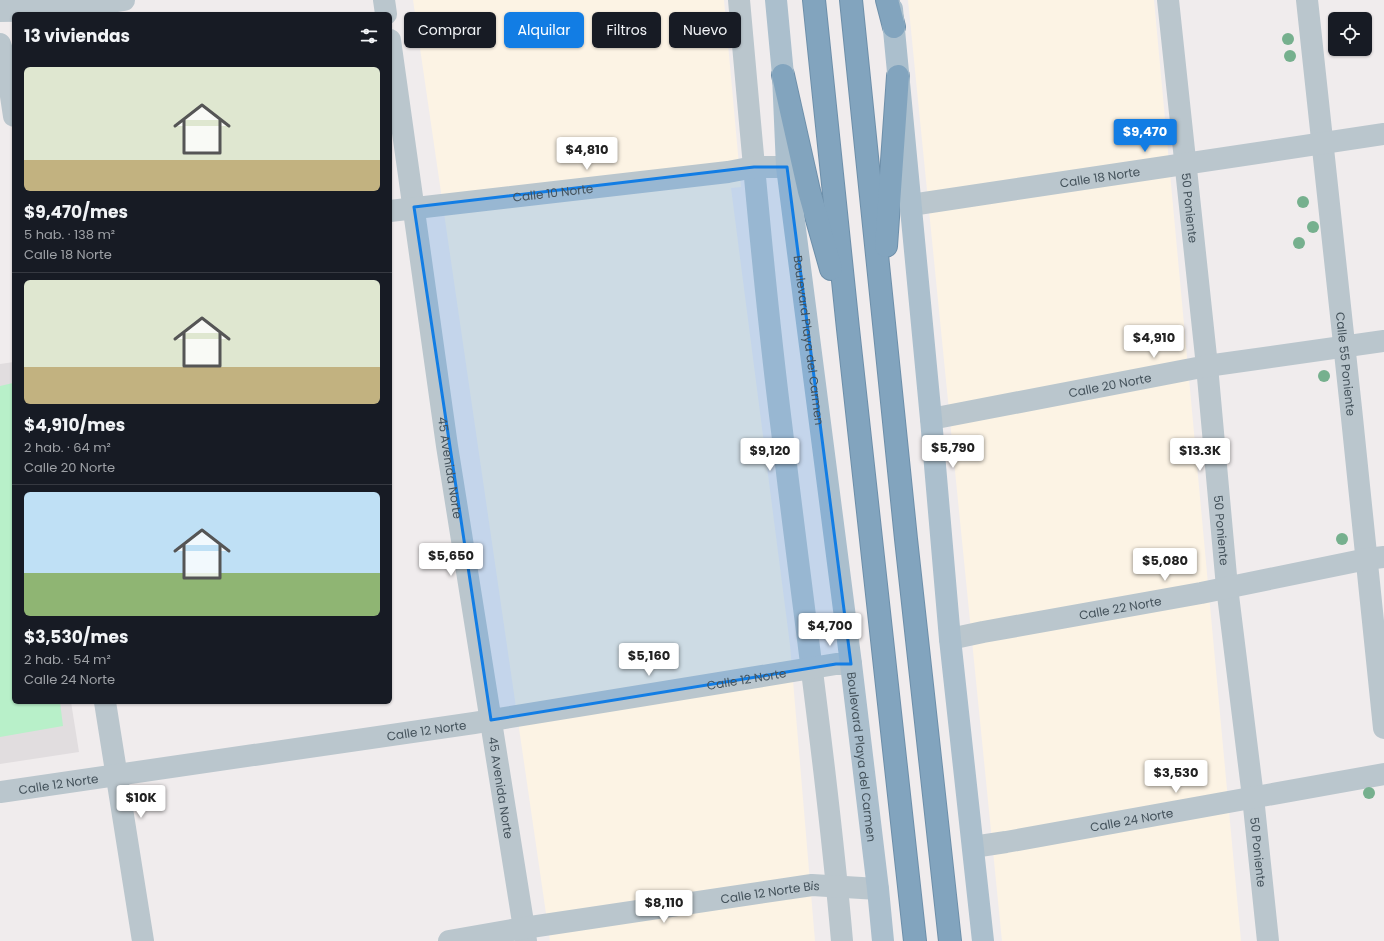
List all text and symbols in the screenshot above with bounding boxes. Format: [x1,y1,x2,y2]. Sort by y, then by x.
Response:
chip: Comprar [404,12,496,48]
chip: Alquilar [504,12,584,48]
chip: Filtros [592,12,661,48]
chip: Nuevo [669,12,741,48]
map controls [1328,12,1372,56]
button: locate [1328,12,1372,56]
text: 13 viviendas [24,24,130,48]
icon: filters [358,25,380,47]
icon: home [166,93,238,165]
pin: $9,470 [1112,119,1178,153]
text: $9,470 [1123,122,1167,141]
pin: $4,810 [554,137,620,171]
text: $4,810 [566,140,608,159]
street label: Calle 18 Norte [1059,162,1141,191]
street label: 50 Poniente [1178,172,1202,244]
street label: Calle 10 Norte [512,179,594,205]
text: $9,470/mes [24,200,128,224]
text: 5 hab. · 138 m² [24,225,115,244]
text: Calle 18 Norte [24,245,112,264]
street label: Boulevard Playa del Carmen [790,254,829,426]
icon: home [166,306,238,378]
street label: Calle 55 Poniente [1332,311,1360,417]
pin: $4,910 [1121,325,1187,359]
text: $4,910 [1133,328,1175,347]
street label: Calle 20 Norte [1067,368,1153,401]
text: $4,910/mes [24,413,125,437]
street label: 45 Avenida Norte [434,416,467,520]
pin: $5,790 [920,435,986,469]
text: 2 hab. · 64 m² [24,438,111,457]
pin: $9,120 [737,438,803,472]
text: $5,790 [931,438,975,457]
pin: $13.3K [1167,438,1233,472]
text: $9,120 [749,441,791,460]
text: $13.3K [1179,441,1221,460]
text: Calle 20 Norte [24,458,115,477]
street label: 50 Poniente [1210,494,1234,566]
icon: home [166,518,238,590]
pin: $5,650 [418,543,484,577]
text: $5,650 [428,546,474,565]
pin: $5,080 [1132,548,1198,582]
text: $5,080 [1142,551,1188,570]
street label: Calle 22 Norte [1078,592,1163,623]
pin: $4,700 [797,613,863,647]
text: $4,700 [808,616,853,635]
text: $3,530/mes [24,625,128,649]
pin: $5,160 [616,643,682,677]
text: $5,160 [628,646,670,665]
text: 2 hab. · 54 m² [24,650,111,669]
street label: Calle 12 Norte [705,664,787,693]
text: Calle 24 Norte [24,670,115,689]
street label: Boulevard Playa del Carmen [844,671,881,843]
street label: Calle 12 Norte [386,716,467,744]
street label: 45 Avenida Norte [485,735,518,840]
pin: $3,530 [1143,760,1209,794]
text: $3,530 [1154,763,1198,782]
street label: Calle 12 Norte [17,769,99,798]
pin: $10K [117,785,165,819]
text: $10K [126,788,156,807]
street label: Calle 24 Norte [1089,804,1174,835]
street label: 50 Poniente [1247,816,1271,888]
street label: Calle 12 Norte Bis [719,876,820,907]
pin: $8,110 [631,890,697,924]
text: $8,110 [645,893,683,912]

